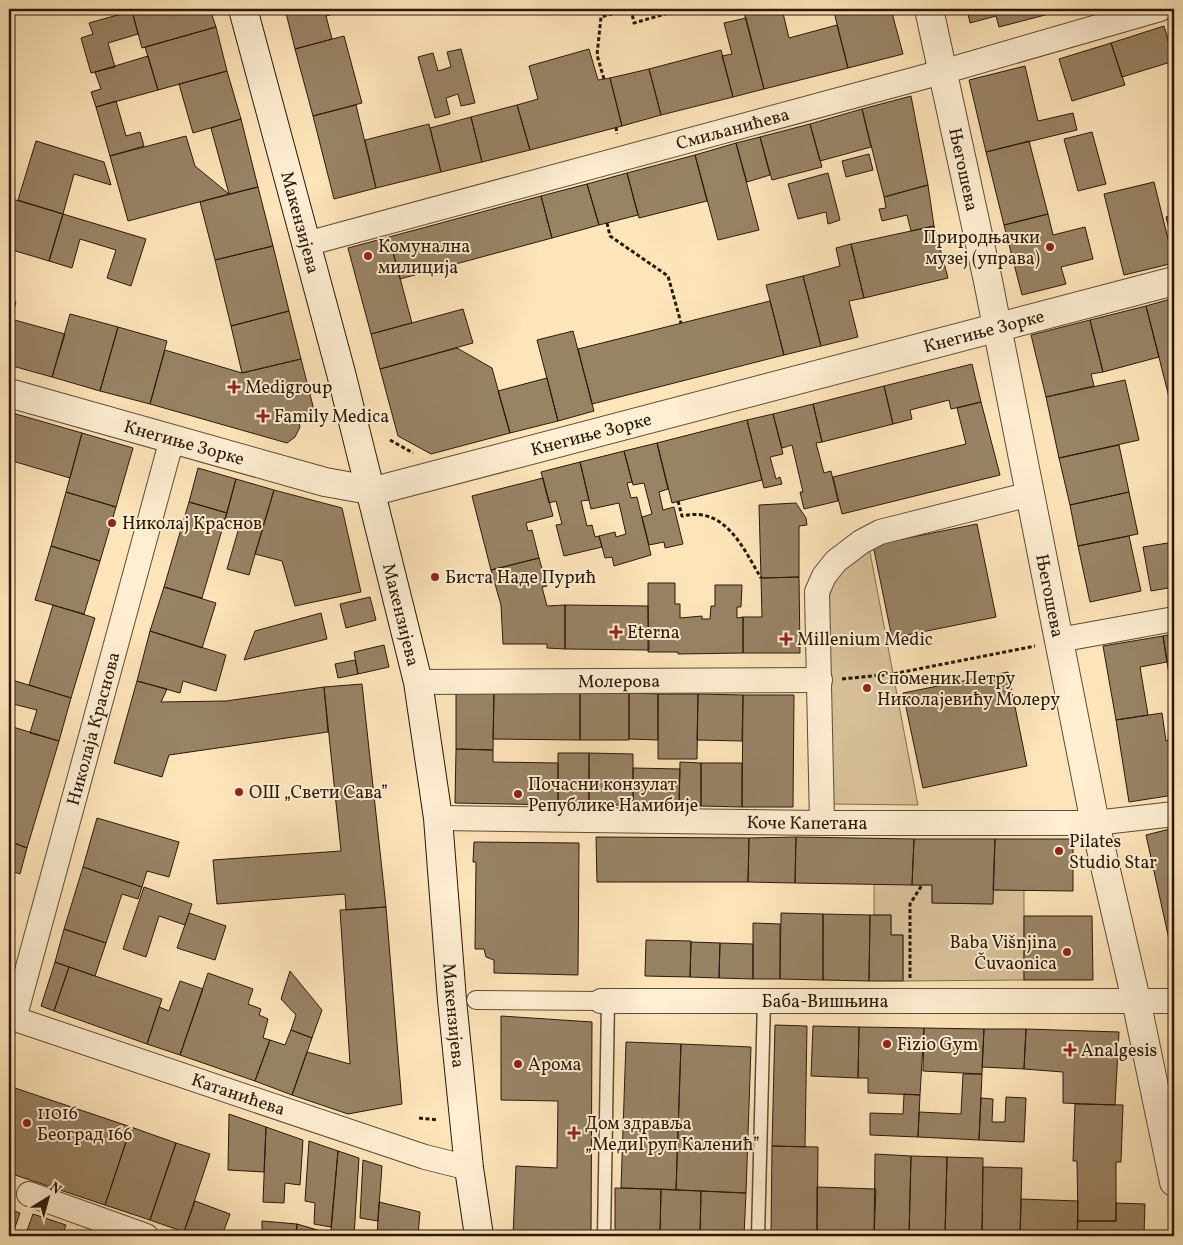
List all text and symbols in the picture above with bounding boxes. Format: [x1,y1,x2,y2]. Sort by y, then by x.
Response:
street label: Смиљанићева [674,103,793,157]
street label: Његошева [941,126,983,214]
street label: Макензијева [273,169,325,277]
place label: Природњачки музеј (управа) [923,226,1040,272]
place label: Комунална милиција [378,235,470,281]
marker: Природњачки музеј (управа) [1044,241,1056,253]
marker: Комунална милиција [362,250,374,262]
street label: Кнегиње Зорке [921,305,1047,360]
place label: Medigroup [245,376,332,401]
marker: Medigroup [227,380,241,394]
place label: Family Medica [274,405,389,430]
street label: Кнегиње Зорке [528,408,655,463]
marker: Family Medica [256,409,270,423]
street label: Кнегиње Зорке [121,415,247,473]
place label: Николај Краснов [122,512,262,537]
marker: Николај Краснов [106,517,118,529]
street label: Његошева [1028,552,1069,640]
street label: Макензијева [375,561,425,669]
place label: Биста Наде Пурић [445,566,596,591]
marker: Биста Наде Пурић [429,571,441,583]
place label: Eterna [627,621,680,646]
marker: Eterna [609,625,623,639]
place label: Millenium Medic [797,628,933,653]
marker: Millenium Medic [779,632,793,646]
street label: Николаја Краснова [62,649,127,809]
place label: Споменик Петру Николајевићу Молеру [877,667,1060,713]
street label: Молерова [578,670,660,695]
marker: Споменик Петру Николајевићу Молеру [861,682,873,694]
place label: Почасни конзулат Републике Намибије [528,773,698,819]
place label: ОШ „Свети Сава” [249,781,388,806]
marker: ОШ „Свети Сава” [233,786,245,798]
marker: Почасни конзулат Републике Намибије [512,788,524,800]
street label: Коче Капетана [746,811,867,837]
place label: Pilates Studio Star [1069,830,1157,876]
marker: Pilates Studio Star [1053,845,1065,857]
place label: Baba Višnjina Čuvaonica [949,931,1057,977]
marker: Baba Višnjina Čuvaonica [1061,946,1073,958]
street label: Макензијева [435,962,470,1069]
street label: Баба-Вишњина [761,990,889,1015]
place label: Fizio Gym [897,1033,978,1058]
marker: Fizio Gym [881,1038,893,1050]
place label: Analgesis [1081,1039,1157,1064]
marker: Analgesis [1063,1043,1077,1057]
place label: Арома [528,1053,582,1078]
marker: Арома [512,1058,524,1070]
street label: Катанићева [188,1068,288,1123]
place label: 11016 Београд 166 [37,1102,132,1148]
place label: Дом здравља „МедиГруп Каленић” [585,1112,760,1158]
marker: 11016 Београд 166 [21,1117,33,1129]
marker: Дом здравља „МедиГруп Каленић” [567,1126,581,1140]
north arrow [22,1172,72,1222]
text: N [45,1178,65,1199]

